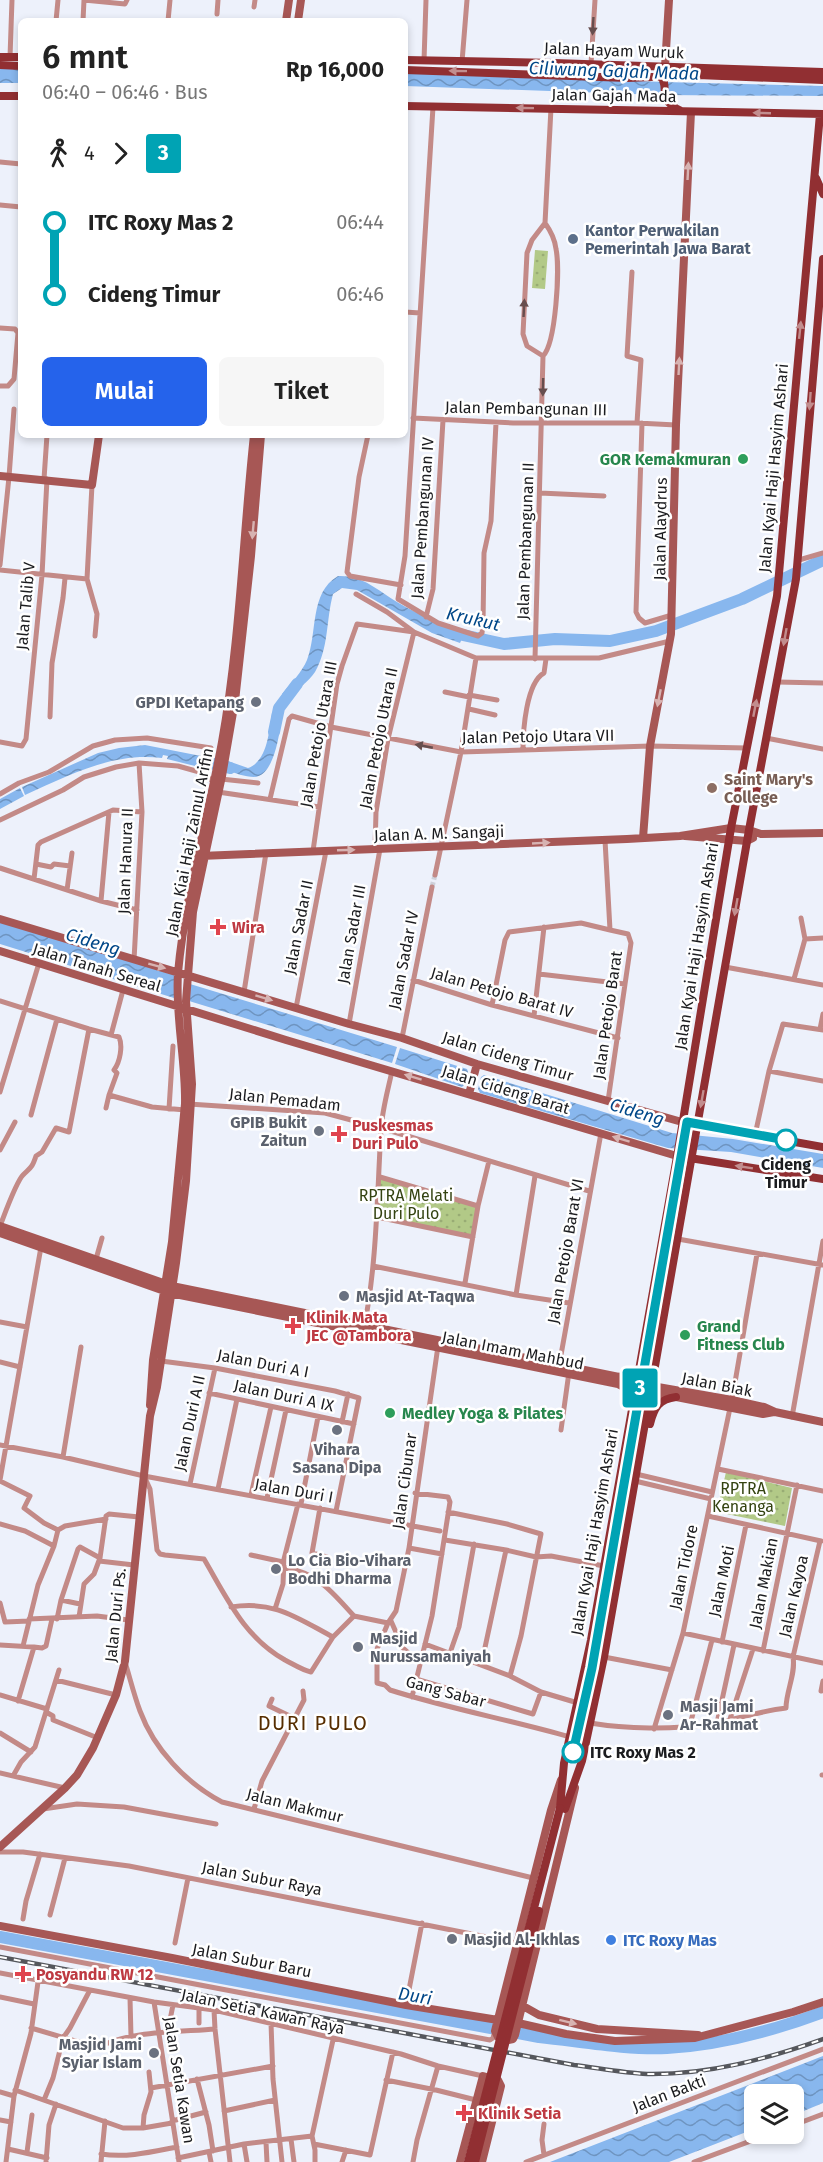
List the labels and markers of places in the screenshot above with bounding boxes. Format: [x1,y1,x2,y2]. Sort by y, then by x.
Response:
place label: Kantor Perwakilan Pemerintah Jawa Barat [585,221,752,258]
marker: Kantor Perwakilan Pemerintah Jawa Barat [566,232,580,246]
place label: GOR Kemakmuran [600,450,731,469]
marker: GOR Kemakmuran [736,452,750,466]
place label: GPDI Ketapang [136,693,244,712]
marker: GPDI Ketapang [249,695,263,709]
place label: Saint Mary's College [724,770,813,807]
marker: Saint Mary's College [705,781,719,795]
marker: Wira [209,918,227,936]
place label: Wira [232,918,265,937]
place label: GPIB Bukit Zaitun [230,1113,308,1150]
place label: Puskesmas Duri Pulo [352,1116,433,1153]
marker: GPIB Bukit Zaitun [312,1124,326,1138]
marker: Puskesmas Duri Pulo [330,1125,348,1143]
marker: Cideng Timur [775,1129,797,1151]
place label: Cideng Timur [761,1155,811,1192]
place label: Masjid At-Taqwa [356,1287,475,1306]
marker: Masjid At-Taqwa [337,1289,351,1303]
place label: Klinik Mata JEC @Tambora [305,1308,412,1345]
marker: Klinik Mata JEC @Tambora [284,1317,302,1335]
place label: Grand Fitness Club [697,1317,785,1354]
marker: Grand Fitness Club [678,1328,692,1342]
place label: Medley Yoga & Pilates [402,1404,563,1423]
marker: Medley Yoga & Pilates [383,1406,397,1420]
marker: Vihara Sasana Dipa [330,1423,344,1437]
place label: Vihara Sasana Dipa [293,1440,382,1477]
place label: Lo Cia Bio-Vihara Bodhi Dharma [288,1551,412,1588]
marker: Lo Cia Bio-Vihara Bodhi Dharma [269,1562,283,1576]
place label: Masjid Nurussamaniyah [370,1629,491,1666]
marker: Masjid Nurussamaniyah [351,1640,365,1654]
place label: Masji Jami Ar-Rahmat [679,1697,759,1734]
marker: Masji Jami Ar-Rahmat [661,1708,675,1722]
marker: ITC Roxy Mas 2 [562,1741,584,1763]
place label: ITC Roxy Mas 2 [590,1743,696,1762]
place label: Masjid Al-Ikhlas [464,1930,580,1949]
place label: ITC Roxy Mas [623,1931,717,1950]
marker: Masjid Al-Ikhlas [445,1932,459,1946]
marker: ITC Roxy Mas [604,1933,618,1947]
marker: Posyandu RW 12 [14,1965,32,1983]
place label: Posyandu RW 12 [36,1965,153,1984]
place label: Masjid Jami Syiar Islam [59,2035,142,2072]
marker: Masjid Jami Syiar Islam [147,2046,161,2060]
marker: Klinik Setia [455,2104,473,2122]
place label: Klinik Setia [478,2104,561,2123]

